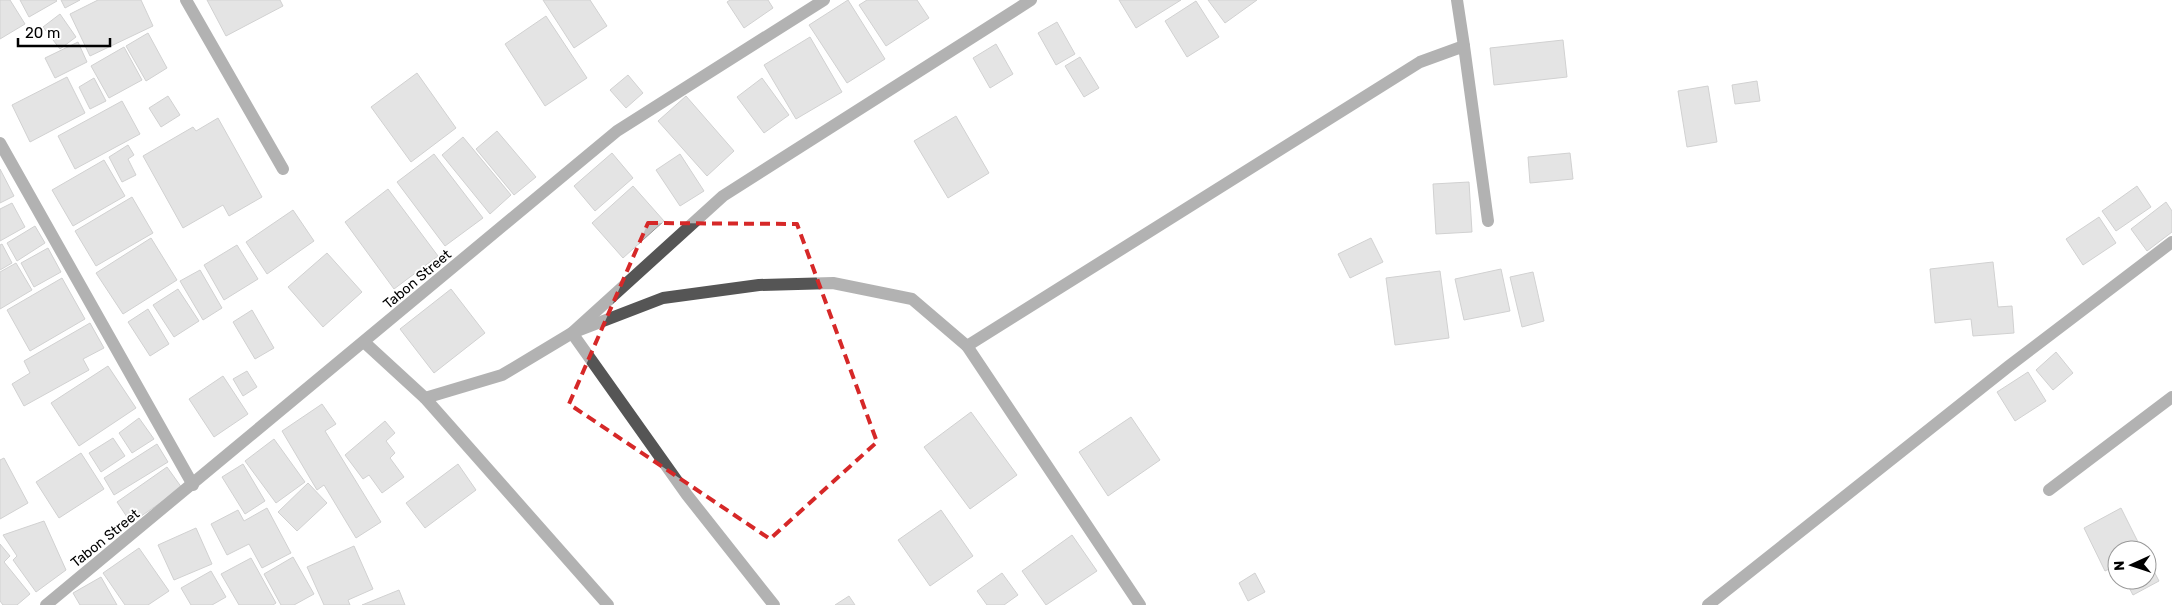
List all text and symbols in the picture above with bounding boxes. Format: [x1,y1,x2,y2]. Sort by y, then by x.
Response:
scale bar [18,15,110,47]
text: 20 m [25,24,60,42]
street label: Tabon Street [380,246,455,313]
street label: Tabon Street [68,505,143,571]
north arrow [2107,540,2157,590]
text: N [2111,560,2128,571]

